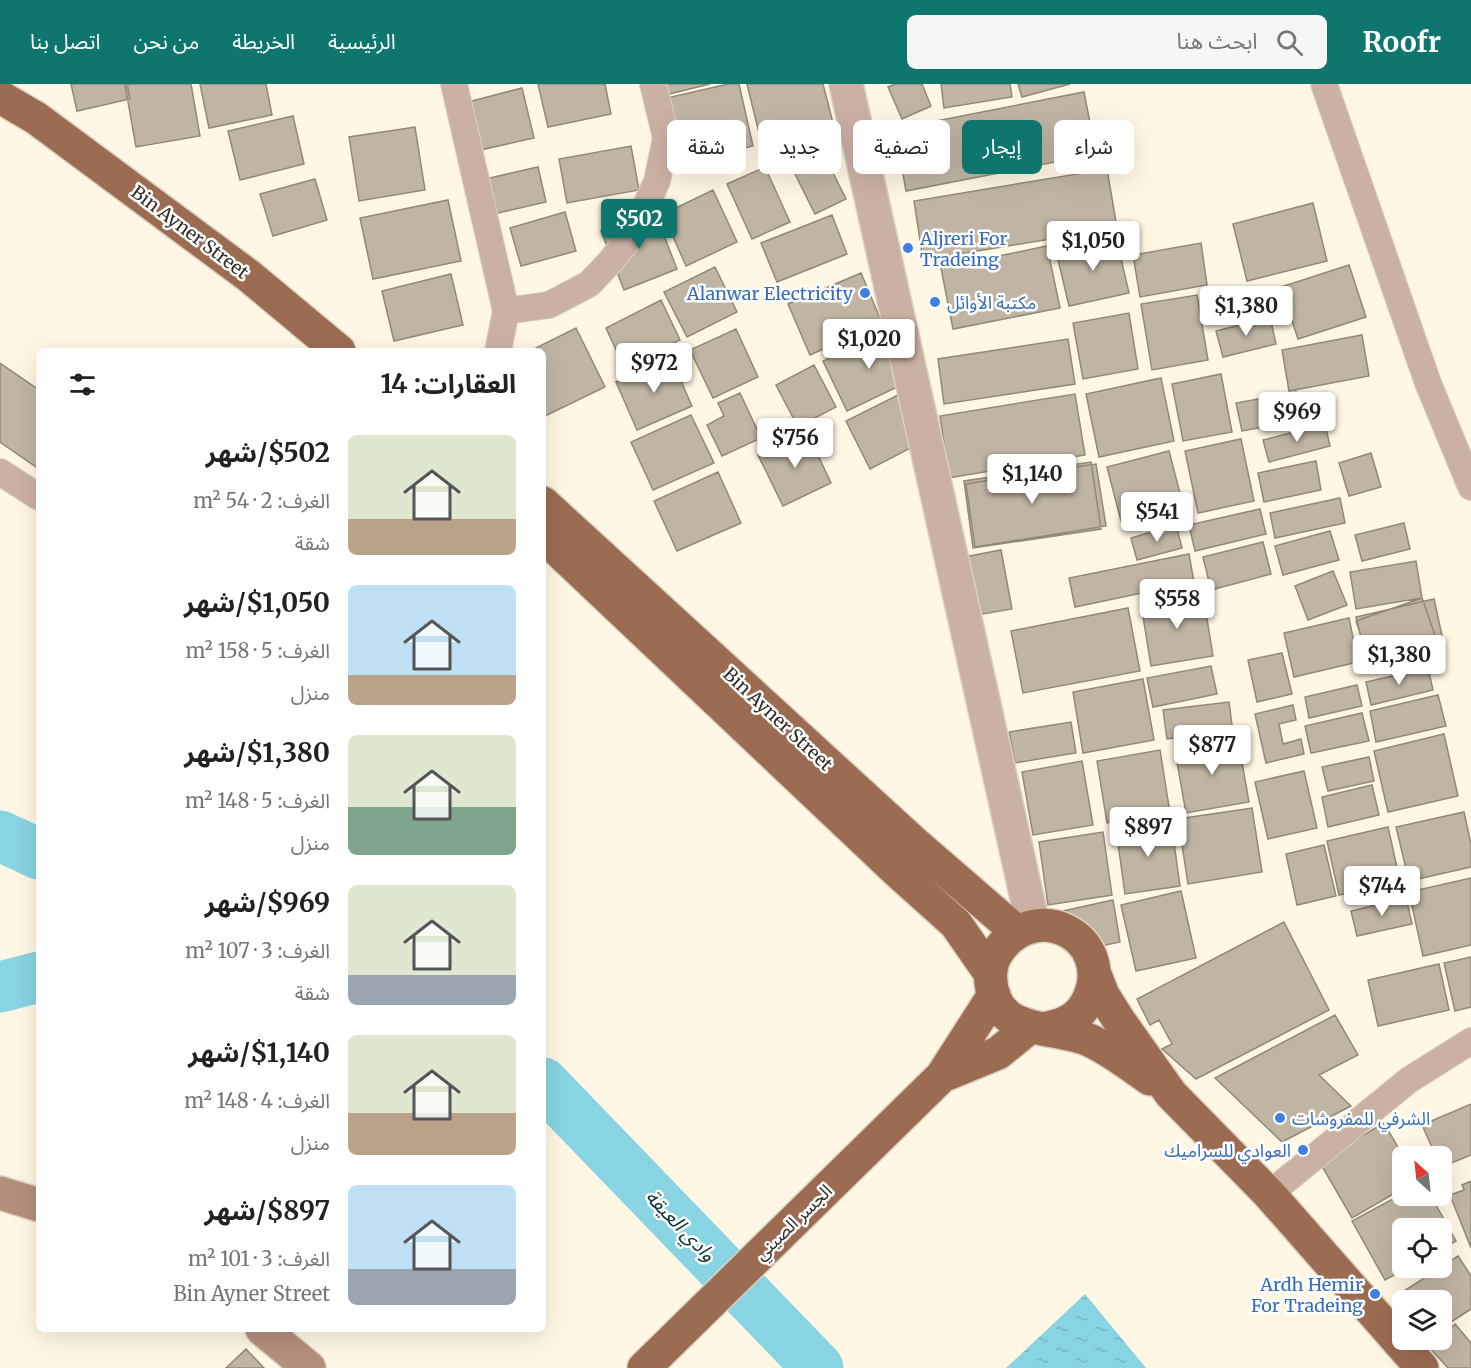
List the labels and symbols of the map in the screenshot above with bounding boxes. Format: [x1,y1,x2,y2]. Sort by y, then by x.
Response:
street label: Bin Ayner Street [127,180,253,284]
pin: $502 [603,199,675,250]
pin: $1,050 [1044,221,1142,272]
place label: Aljreri For Tradeing [919,227,1008,271]
marker: Aljreri For Tradeing [901,241,915,255]
place label: Alanwar Electricity [686,282,854,305]
marker: Alanwar Electricity [858,286,872,300]
pin: $1,380 [1197,286,1295,337]
place label: مكتبة الأوائل [947,291,1037,314]
marker: مكتبة الأوائل [928,295,942,309]
pin: $1,020 [820,319,918,370]
pin: $972 [618,343,690,394]
pin: $969 [1261,392,1333,443]
pin: $756 [759,418,831,469]
pin: $1,140 [983,454,1081,505]
pin: $541 [1121,492,1193,543]
pin: $558 [1141,579,1213,630]
pin: $1,380 [1350,635,1448,686]
street label: Bin Ayner Street [719,662,837,776]
pin: $877 [1176,725,1248,776]
pin: $897 [1112,807,1184,858]
pin: $744 [1346,866,1418,917]
place label: الشرفي للمفروشات [1292,1107,1430,1132]
marker: الشرفي للمفروشات [1273,1111,1287,1125]
place label: العوادي للسراميك [1164,1139,1291,1164]
marker: العوادي للسراميك [1296,1143,1310,1157]
north arrow [1392,1146,1452,1206]
street label: الجسر الصيني [749,1179,838,1266]
water label: وادي العيقة [638,1184,721,1269]
place label: Ardh Hemir For Tradeing [1251,1273,1363,1317]
marker: Ardh Hemir For Tradeing [1368,1287,1382,1301]

